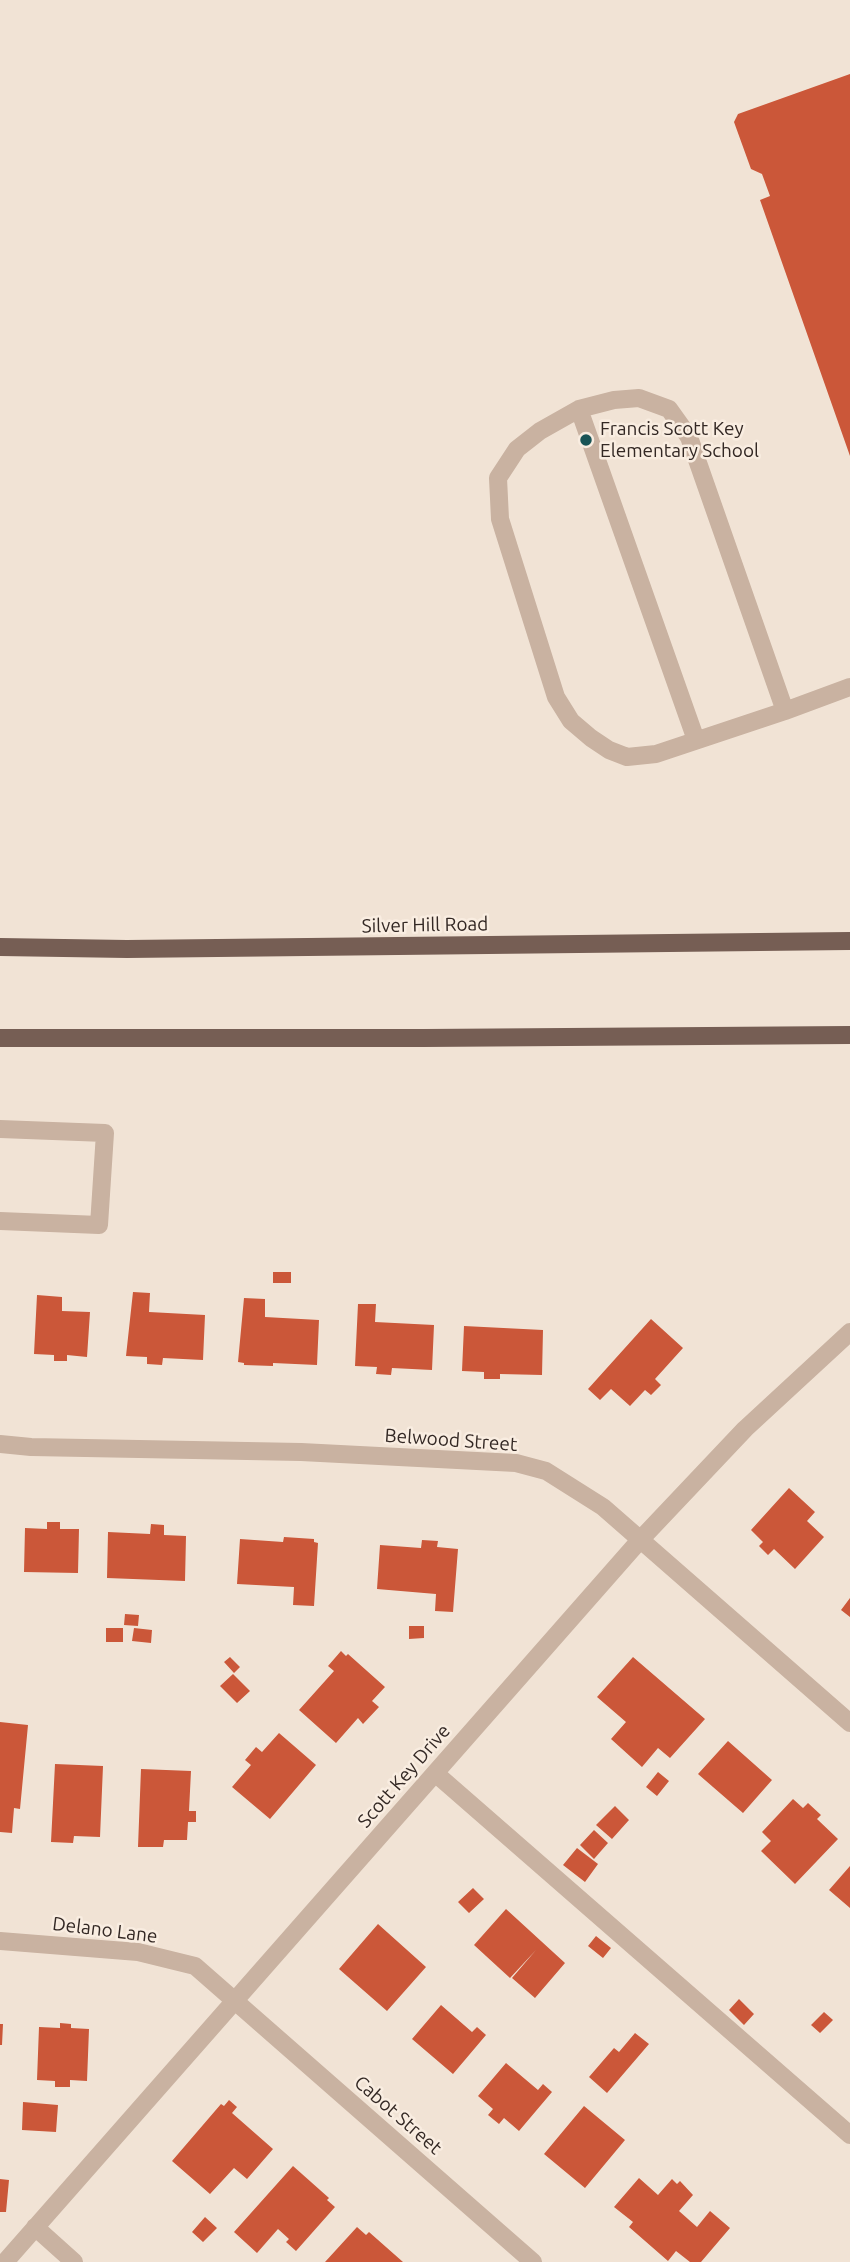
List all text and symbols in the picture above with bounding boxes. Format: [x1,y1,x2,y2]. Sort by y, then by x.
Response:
place label: Francis Scott Key Elementary School [600,418,759,462]
marker: Francis Scott Key Elementary School [578,432,594,448]
street label: Silver Hill Road [361,912,489,938]
street label: Belwood Street [384,1424,518,1456]
street label: Scott Key Drive [353,1720,455,1832]
street label: Delano Lane [51,1912,159,1948]
street label: Cabot Street [350,2071,446,2159]

